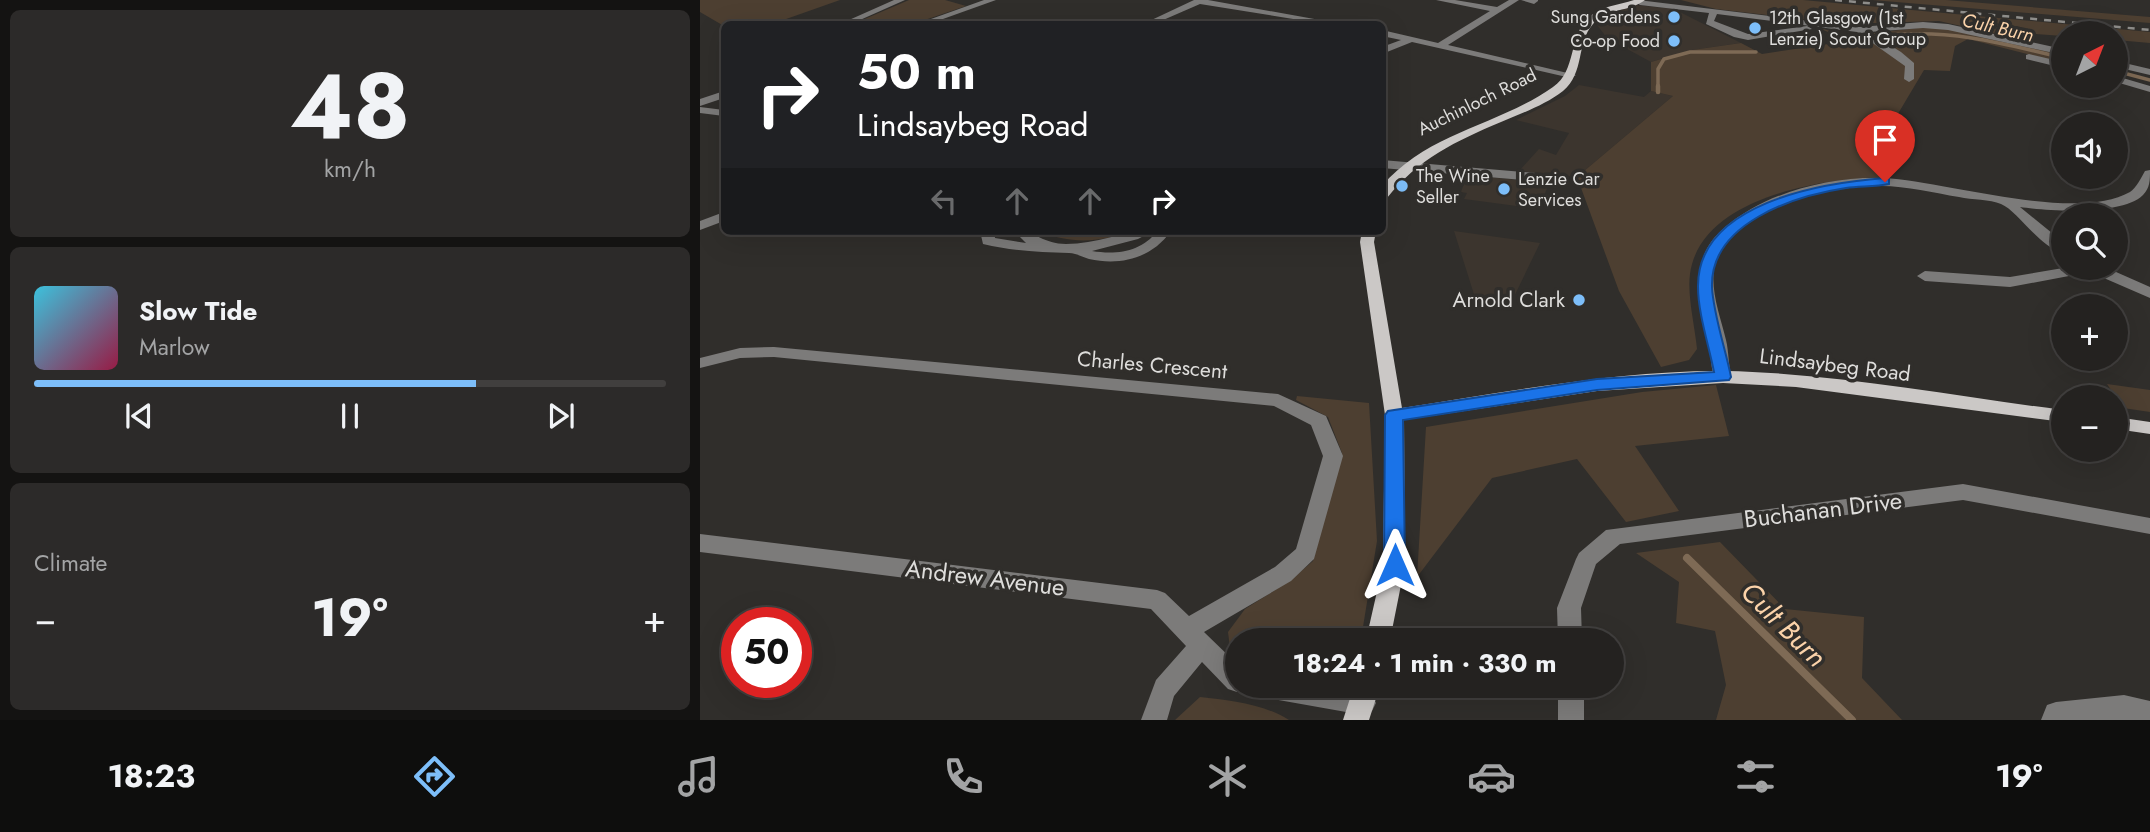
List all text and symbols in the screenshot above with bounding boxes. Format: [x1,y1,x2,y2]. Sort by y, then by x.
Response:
place label: Sung Gardens [1551,4,1660,30]
place label: 12th Glasgow (1st Lenzie) Scout Group [1769,5,1926,52]
water label: Cult Burn [1959,6,2036,49]
marker: Sung Gardens [1666,9,1682,25]
marker: 12th Glasgow (1st Lenzie) Scout Group [1747,20,1763,36]
north arrow [2051,21,2128,98]
map controls [2051,21,2128,462]
place label: Co-op Food [1570,28,1660,54]
marker: Co-op Food [1666,33,1682,49]
text: 50 m [857,37,976,107]
text: 48 [290,41,410,172]
icon: right [742,49,833,140]
street label: Auchinloch Road [1413,62,1541,142]
text: Lindsaybeg Road [857,102,1089,148]
pin [1855,110,1915,182]
button: sound [2051,112,2128,189]
icon: arrive [1866,121,1904,159]
text: km/h [324,152,376,186]
place label: The Wine Seller [1416,163,1490,210]
place label: Lenzie Car Services [1518,166,1600,213]
marker: The Wine Seller [1394,178,1410,194]
marker: Lenzie Car Services [1496,181,1512,197]
icon: left [925,182,963,220]
icon: ahead [998,182,1036,220]
icon: ahead [1071,182,1109,220]
icon: right [1144,182,1182,220]
button: search [2051,203,2128,280]
place label: Arnold Clark [1453,285,1566,315]
text: Slow Tide [139,292,258,330]
marker: Arnold Clark [1571,292,1587,308]
button: + [2051,294,2128,371]
text: Marlow [139,330,210,364]
street label: Lindsaybeg Road [1758,341,1912,389]
street label: Charles Crescent [1076,343,1228,387]
button: − [2051,385,2128,462]
icon: previous [120,397,158,435]
icon: pause [331,397,369,435]
icon: next [542,397,580,435]
street label: Buchanan Drive [1742,482,1904,537]
position arrow [1358,528,1432,602]
text: Climate [34,546,107,580]
street label: Andrew Avenue [903,550,1067,605]
water label: Cult Burn [1731,572,1836,677]
text: 19° [311,580,388,656]
text: − [34,591,56,646]
text: + [643,591,666,646]
speed limit sign: 50 [721,607,812,698]
text: 18:24 · 1 min · 330 m [1292,644,1557,682]
icon: directions [410,752,459,801]
icon: music [674,752,723,801]
icon: phone [939,752,988,801]
icon: climate [1203,752,1252,801]
icon: car [1467,752,1516,801]
icon: filters [1731,752,1780,801]
text: 18:23 [108,753,195,799]
text: 19° [1995,753,2042,799]

